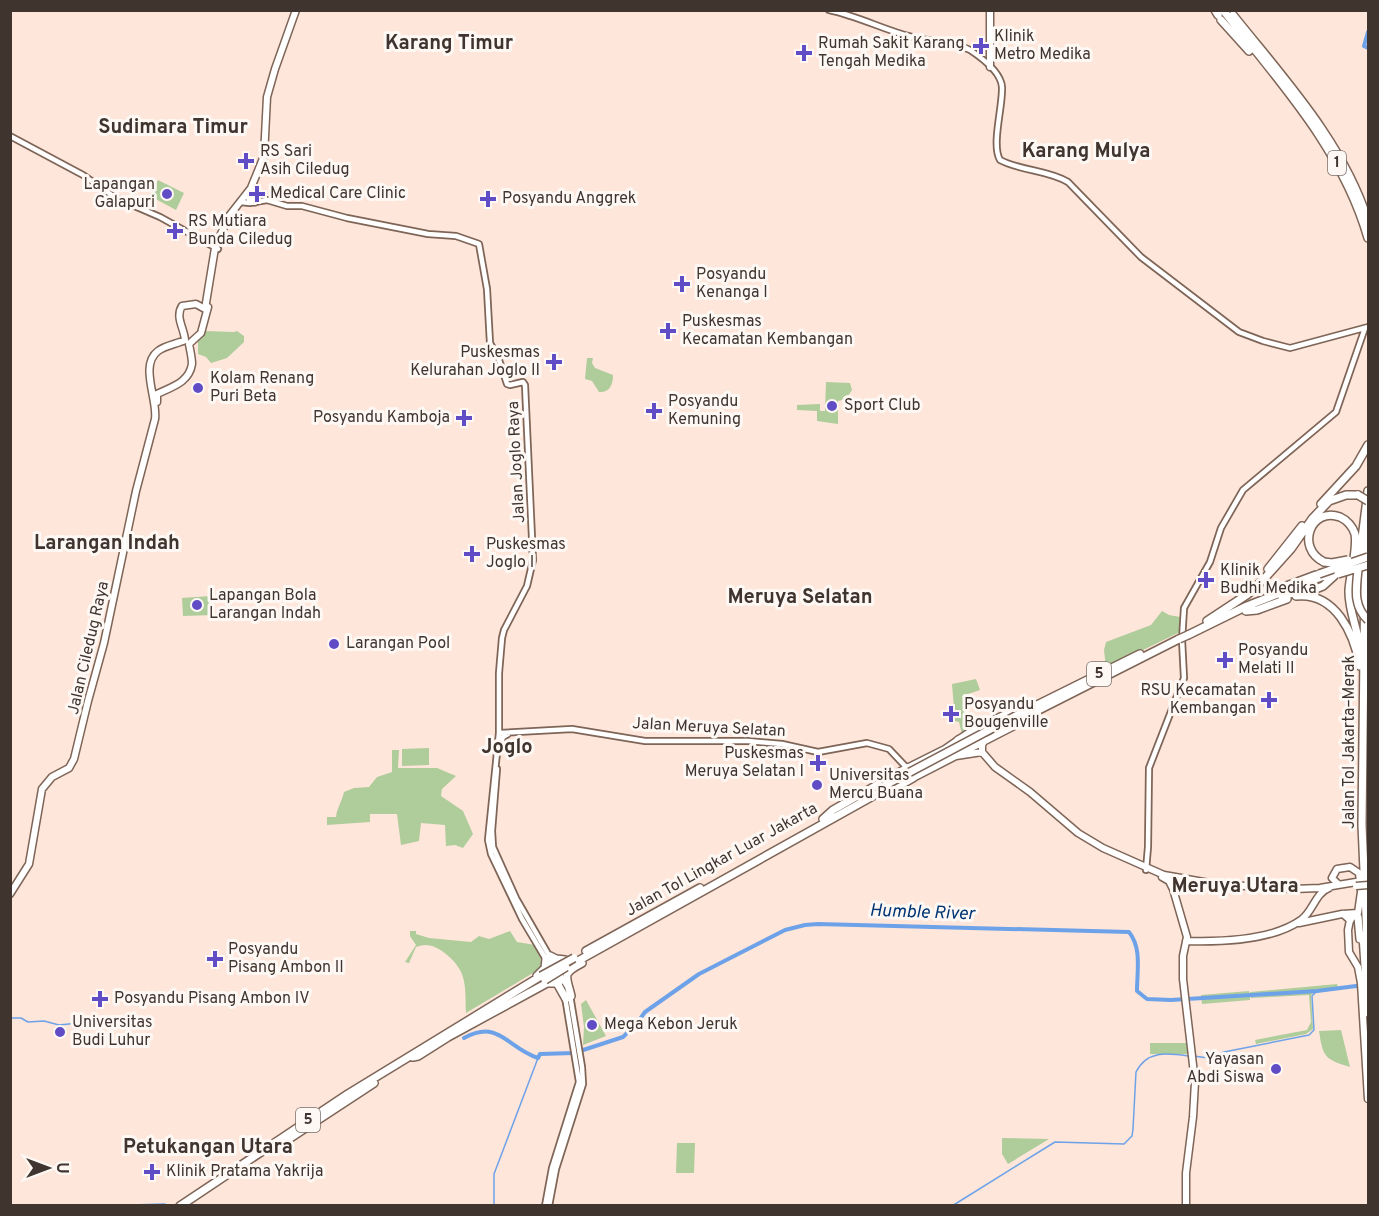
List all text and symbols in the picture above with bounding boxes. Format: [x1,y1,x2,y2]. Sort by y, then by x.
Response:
place label: Klinik Metro Medika [994,27,1091,65]
district label: Karang Timur [385,31,514,57]
place label: Rumah Sakit Karang Tengah Medika [818,34,964,72]
marker: Klinik Metro Medika [972,37,990,55]
marker: Rumah Sakit Karang Tengah Medika [795,44,813,62]
district label: Sudimara Timur [98,115,248,141]
district label: Karang Mulya [1022,139,1150,165]
place label: RS Sari Asih Ciledug [260,142,350,180]
road number: 1 [1328,151,1346,175]
marker: RS Sari Asih Ciledug [237,152,255,170]
place label: Lapangan Galapuri [84,175,155,213]
place label: Medical Care Clinic [270,184,406,204]
marker: Medical Care Clinic [248,185,266,203]
marker: Lapangan Galapuri [160,187,174,201]
place label: Posyandu Anggrek [502,189,636,209]
marker: Posyandu Anggrek [479,190,497,208]
place label: RS Mutiara Bunda Ciledug [188,212,292,250]
marker: RS Mutiara Bunda Ciledug [166,222,184,240]
place label: Posyandu Kenanga I [696,265,768,303]
marker: Posyandu Kenanga I [673,275,691,293]
place label: Puskesmas Kecamatan Kembangan [682,312,853,350]
marker: Puskesmas Kecamatan Kembangan [659,322,677,340]
place label: Puskesmas Kelurahan Joglo II [410,343,540,381]
marker: Puskesmas Kelurahan Joglo II [545,353,563,371]
place label: Kolam Renang Puri Beta [210,369,314,407]
marker: Kolam Renang Puri Beta [191,381,205,395]
place label: Posyandu Kemuning [668,392,741,430]
place label: Sport Club [844,396,921,416]
marker: Sport Club [825,399,839,413]
street label: Jalan Joglo Raya [504,401,530,523]
marker: Posyandu Kemuning [645,402,663,420]
place label: Posyandu Kamboja [313,408,450,428]
marker: Posyandu Kamboja [455,409,473,427]
district label: Larangan Indah [34,531,180,557]
place label: Puskesmas Joglo I [486,535,566,573]
marker: Puskesmas Joglo I [463,545,481,563]
place label: Klinik Budhi Medika [1220,561,1317,599]
marker: Klinik Budhi Medika [1197,571,1215,589]
street label: Jalan Ciledug Raya [64,579,114,717]
district label: Meruya Selatan [727,585,873,611]
place label: Lapangan Bola Larangan Indah [209,586,321,624]
marker: Lapangan Bola Larangan Indah [190,598,204,612]
place label: Larangan Pool [346,634,450,654]
marker: Larangan Pool [327,637,341,651]
place label: Posyandu Melati II [1238,641,1308,679]
marker: Posyandu Melati II [1216,651,1234,669]
street label: Jalan Tol Jakarta–Merak [1340,655,1360,829]
road number: 5 [1087,662,1111,686]
place label: RSU Kecamatan Kembangan [1140,681,1256,719]
marker: RSU Kecamatan Kembangan [1260,691,1278,709]
place label: Posyandu Bougenville [964,695,1048,733]
marker: Posyandu Bougenville [942,705,960,723]
street label: Jalan Meruya Selatan [632,714,786,742]
district label: Joglo [481,735,533,761]
place label: Puskesmas Meruya Selatan I [685,744,804,782]
marker: Puskesmas Meruya Selatan I [809,754,827,772]
place label: Universitas Mercu Buana [829,766,923,804]
marker: Universitas Mercu Buana [810,778,824,792]
street label: Jalan Tol Lingkar Luar Jakarta [623,799,821,921]
district label: Meruya Utara [1171,874,1299,900]
water label: Humble River [869,900,977,926]
place label: Posyandu Pisang Ambon II [228,940,344,978]
marker: Posyandu Pisang Ambon II [206,950,224,968]
place label: Posyandu Pisang Ambon IV [114,989,310,1009]
marker: Posyandu Pisang Ambon IV [91,990,109,1008]
place label: Universitas Budi Luhur [72,1013,152,1051]
place label: Mega Kebon Jeruk [604,1015,738,1035]
marker: Mega Kebon Jeruk [585,1018,599,1032]
marker: Universitas Budi Luhur [53,1025,67,1039]
place label: Yayasan Abdi Siswa [1186,1050,1264,1088]
marker: Yayasan Abdi Siswa [1269,1062,1283,1076]
road number: 5 [296,1108,320,1132]
district label: Petukangan Utara [123,1135,293,1161]
north arrow [18,1138,78,1198]
text: U [51,1162,71,1174]
place label: Klinik Pratama Yakrija [166,1162,323,1182]
marker: Klinik Pratama Yakrija [143,1163,161,1181]

